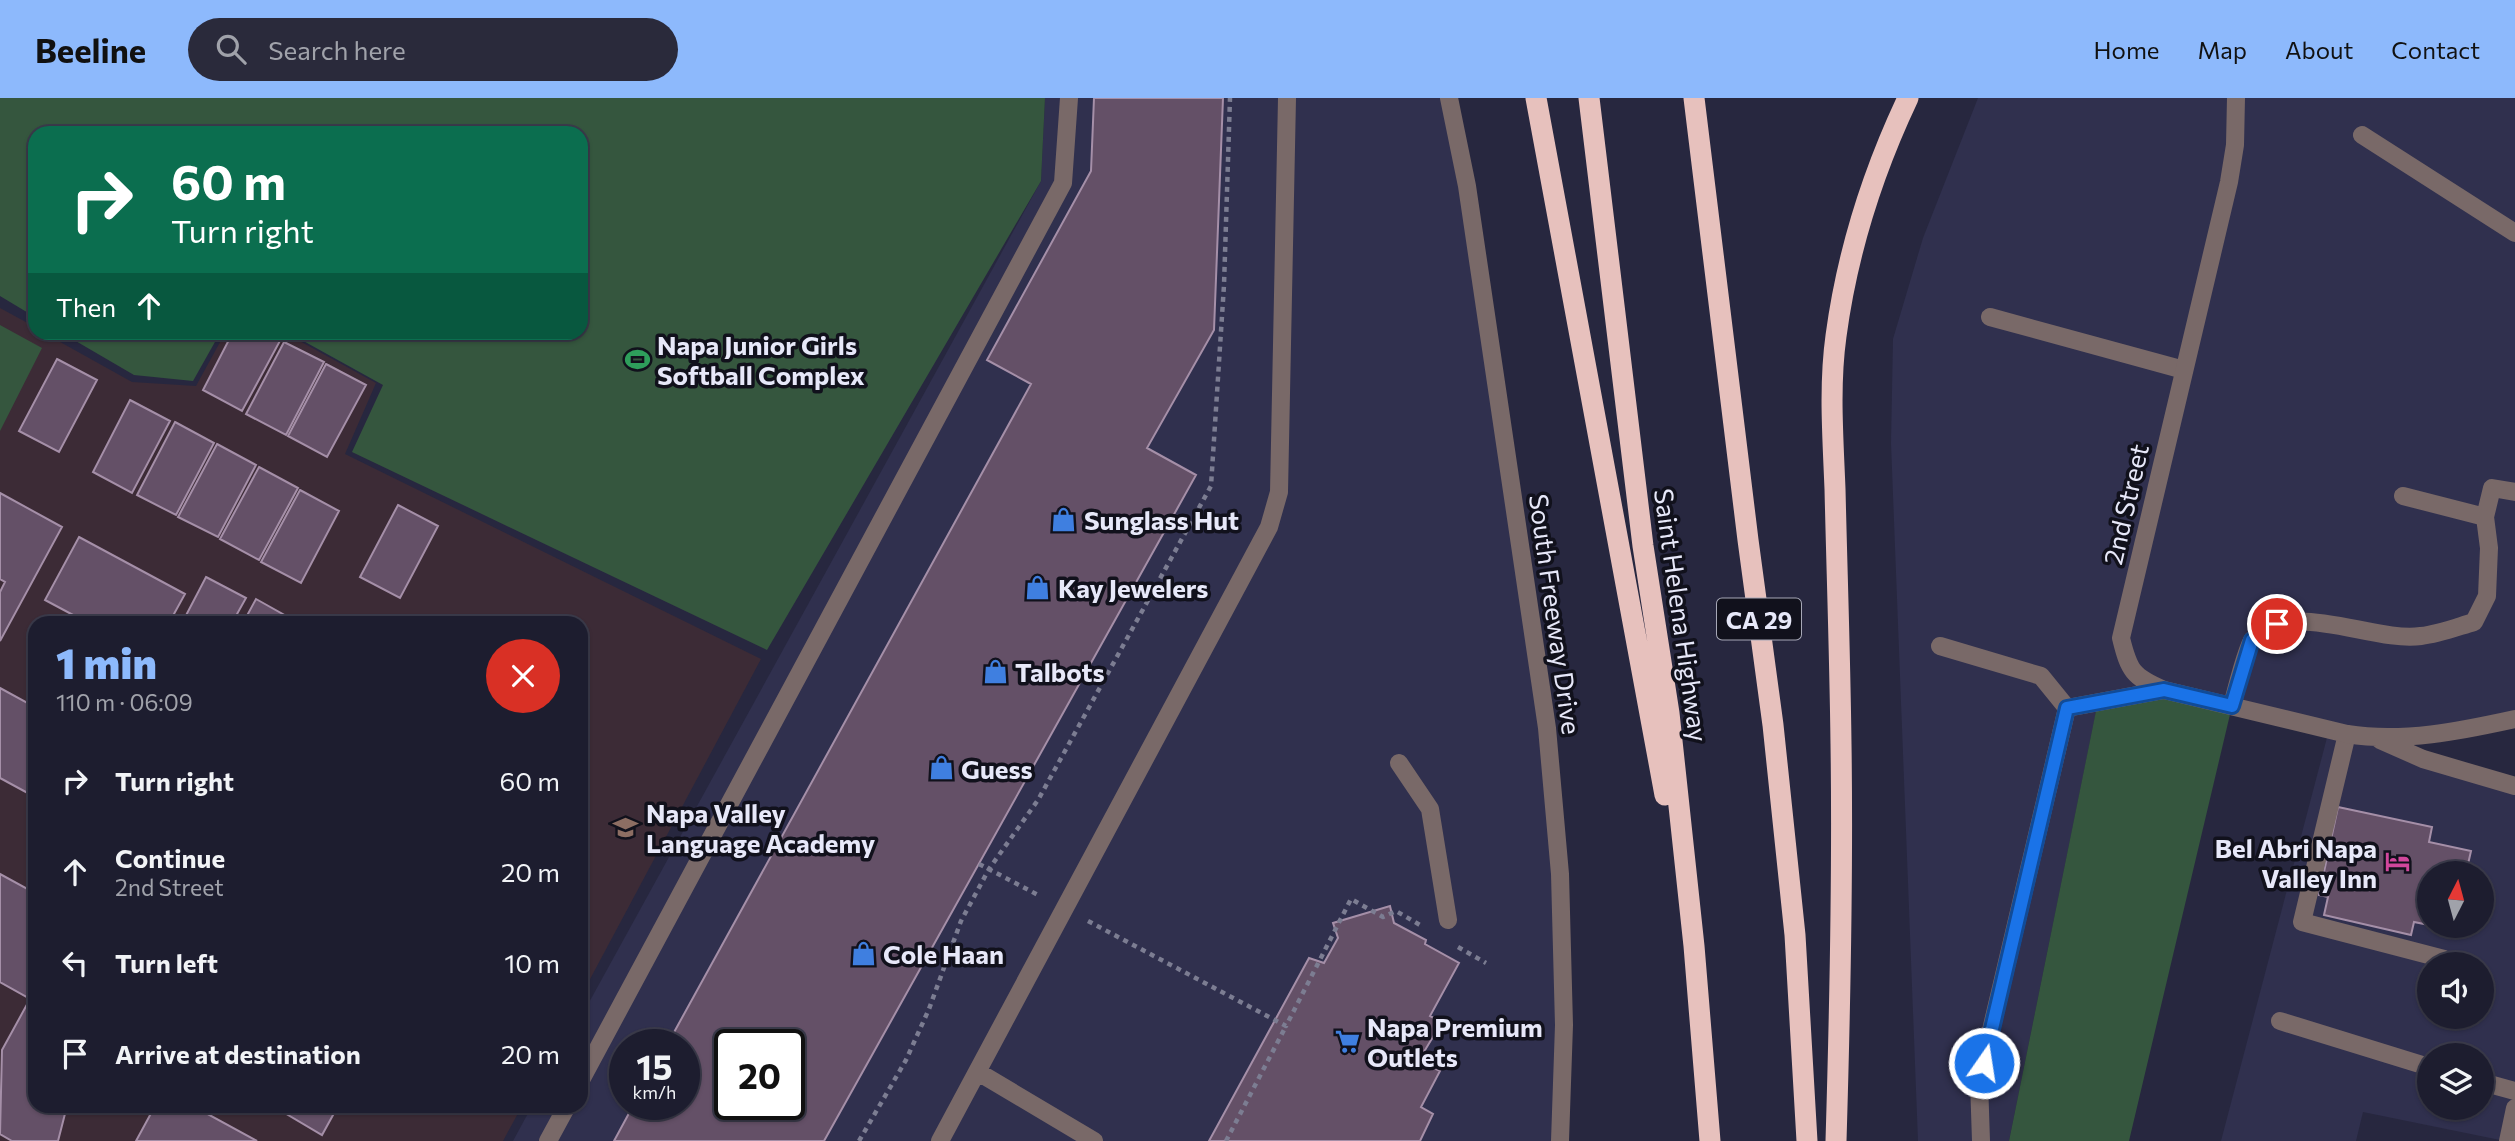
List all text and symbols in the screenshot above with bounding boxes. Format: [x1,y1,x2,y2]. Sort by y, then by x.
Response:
search box [188,18,678,81]
text: Beeline [35,29,146,70]
icon: search [212,30,250,68]
text: Search here [268,34,406,65]
text: Home [2094,35,2160,64]
text: Map [2198,35,2247,64]
text: About [2285,35,2353,64]
text: Contact [2391,35,2480,64]
text: 60 m [171,150,286,210]
icon: right [56,154,147,245]
text: Turn right [171,210,314,250]
icon: ahead [130,287,168,325]
text: Then [56,291,116,322]
place label: Napa Junior Girls Softball Complex [657,329,865,390]
sports icon: Napa Junior Girls Softball Complex [623,345,651,373]
street label: 2nd Street [2096,441,2154,567]
street label: Saint Helena Highway [1649,486,1715,744]
street label: South Freeway Drive [1524,492,1588,736]
place label: Sunglass Hut [1084,504,1239,535]
shop icon: Sunglass Hut [1050,505,1078,533]
place label: Kay Jewelers [1058,572,1208,603]
shop icon: Kay Jewelers [1024,573,1052,601]
pin [2247,594,2307,654]
road number: CA 29 [1717,598,1801,640]
icon: arrive [2258,605,2296,643]
text: 1 min [56,636,157,688]
button: close [486,639,560,713]
place label: Talbots [1015,656,1105,687]
shop icon: Talbots [981,657,1009,685]
text: 110 m · 06:09 [56,688,193,716]
place label: Guess [961,753,1033,784]
shop icon: Guess [927,754,955,782]
icon: right [56,762,94,800]
text: Turn right [115,765,234,796]
text: 60 m [500,765,560,796]
place label: Napa Valley Language Academy [646,797,875,858]
school or university icon: Napa Valley Language Academy [612,813,640,841]
place label: Bel Abri Napa Valley Inn [2215,832,2377,893]
text: Continue [115,842,225,873]
hotel icon: Bel Abri Napa Valley Inn [2383,848,2411,876]
icon: ahead [56,853,94,891]
text: 20 m [501,856,560,887]
north arrow [2417,861,2494,938]
map controls [2417,861,2494,1120]
text: 2nd Street [115,873,224,901]
place label: Cole Haan [883,938,1004,969]
shop icon: Cole Haan [849,939,877,967]
icon: left [56,944,94,982]
text: Turn left [115,947,218,978]
text: 10 m [504,947,560,978]
button: sound [2417,952,2494,1029]
place label: Napa Premium Outlets [1367,1011,1543,1072]
position arrow [1947,1026,2021,1100]
supermarket icon: Napa Premium Outlets [1333,1027,1361,1055]
speed limit sign: 20 [714,1029,805,1120]
icon: arrive [56,1035,94,1073]
text: Arrive at destination [115,1038,361,1069]
text: 20 m [501,1038,560,1069]
button: layers [2417,1043,2494,1120]
text: 15 [636,1044,673,1087]
text: km/h [633,1081,676,1103]

